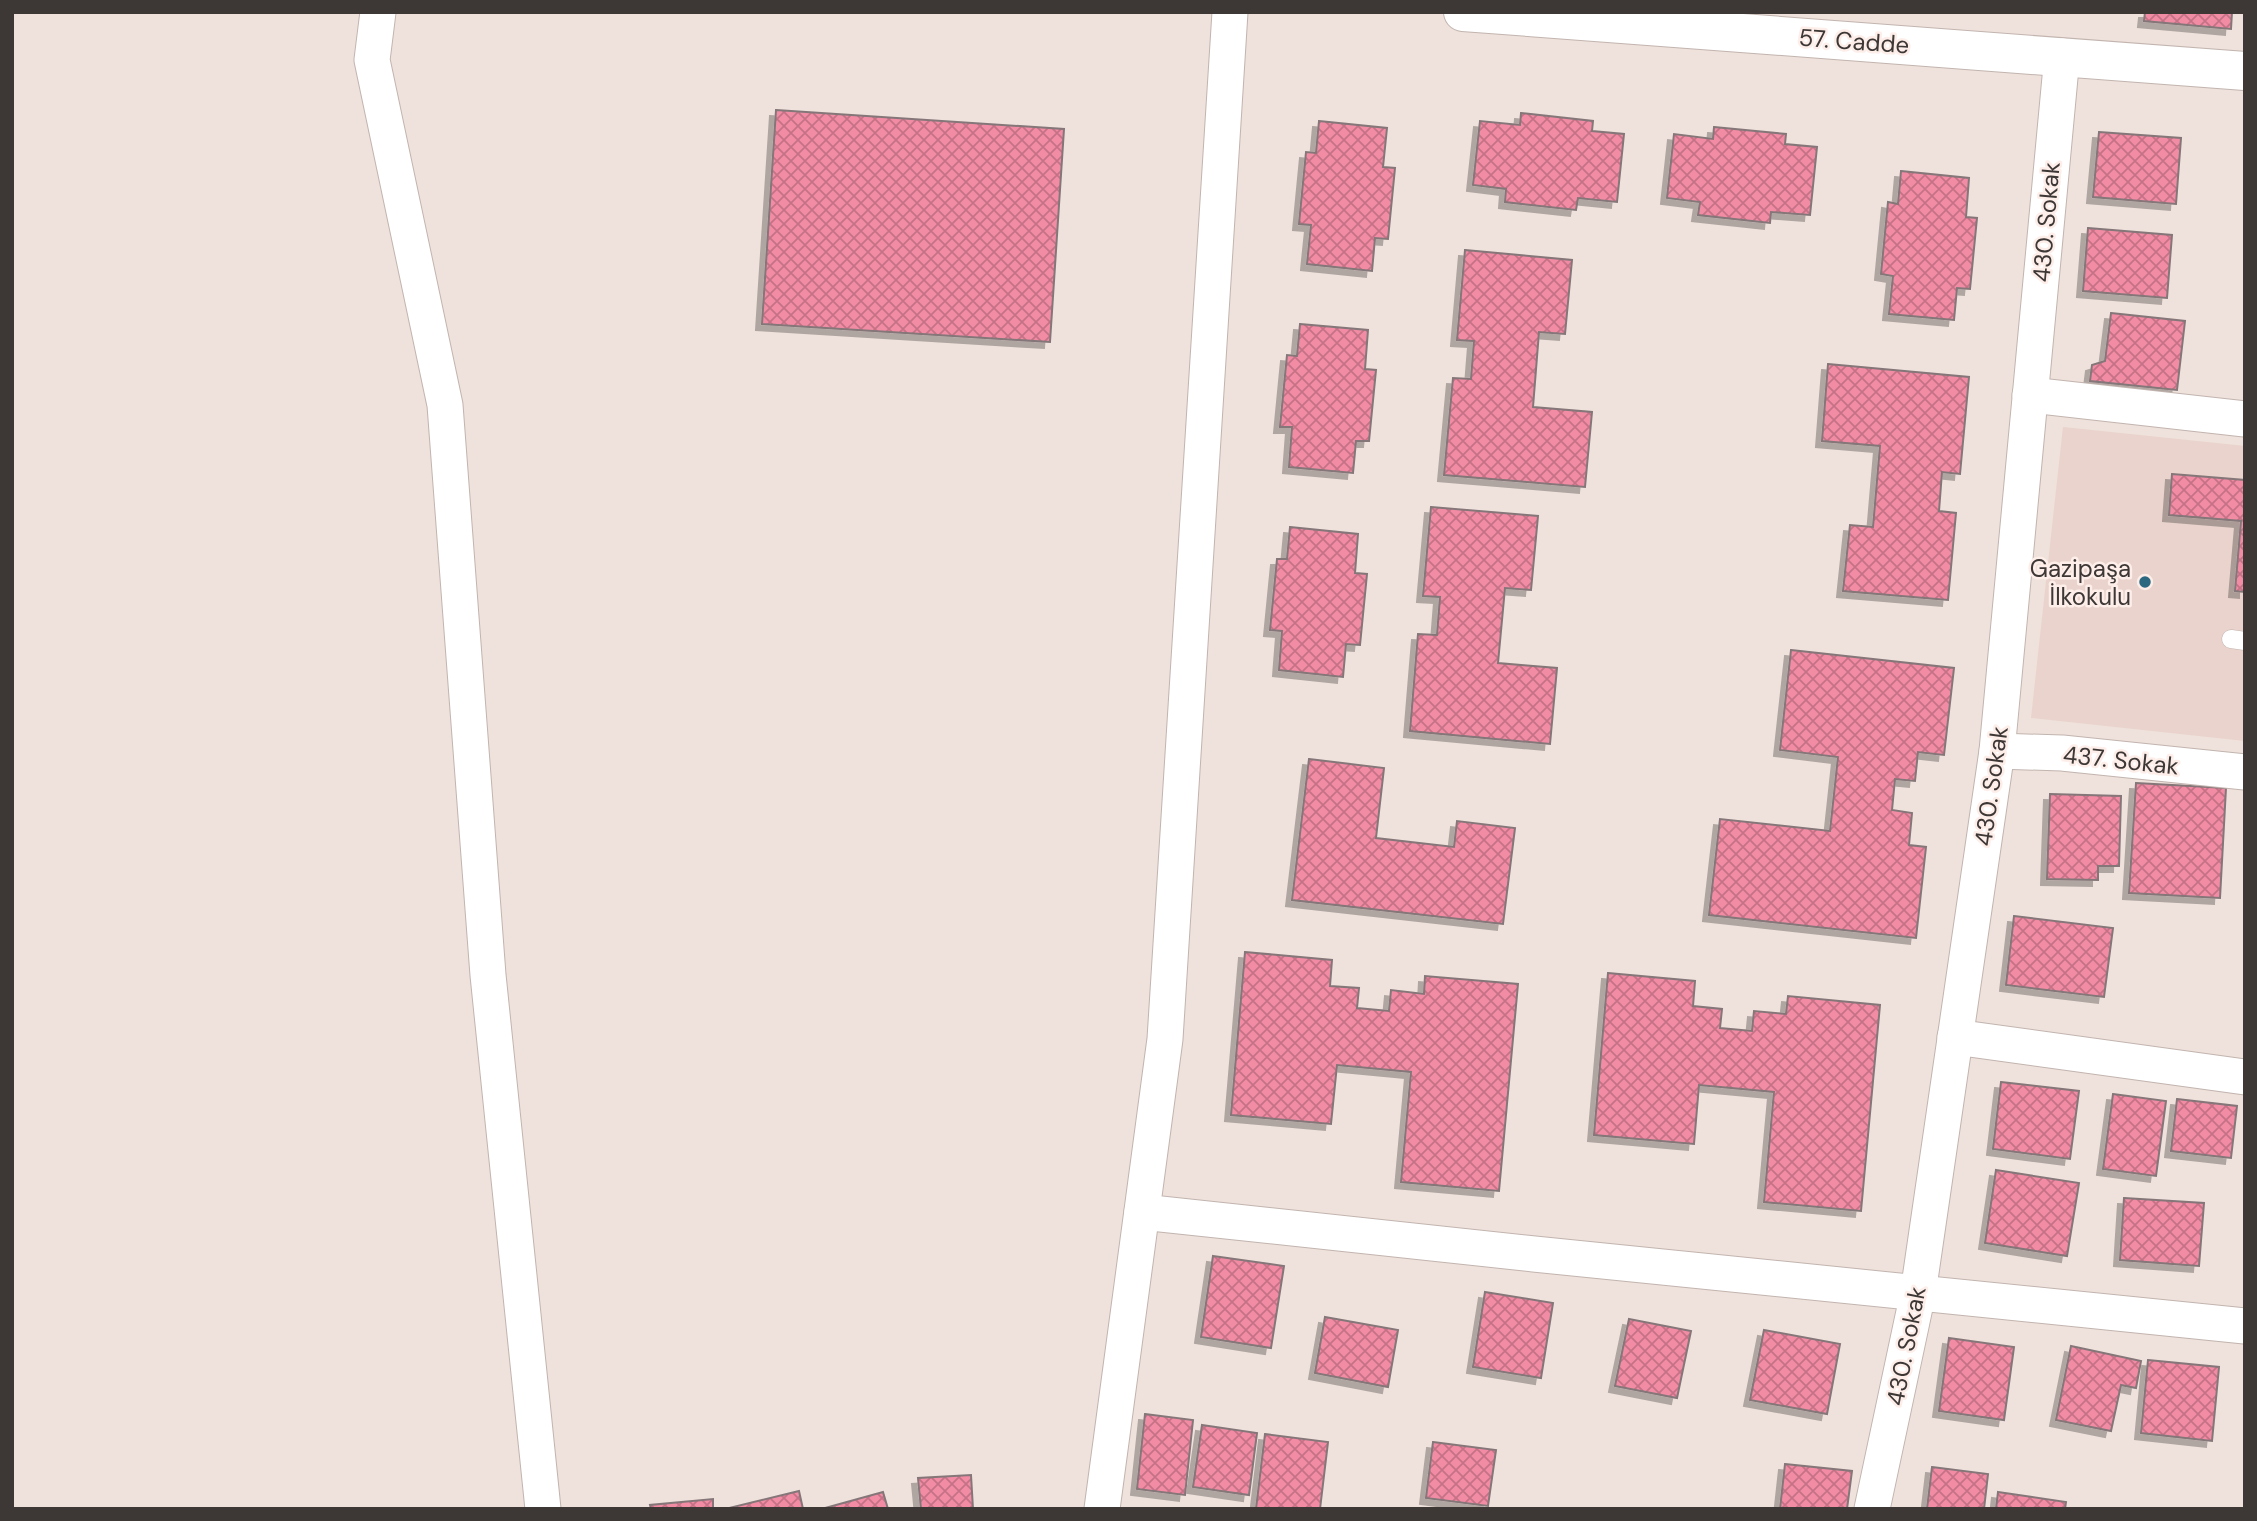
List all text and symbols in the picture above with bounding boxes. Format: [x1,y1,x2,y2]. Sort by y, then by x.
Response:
street label: 57. Cadde [1798,22,1910,60]
street label: 430. Sokak [2025,161,2067,283]
place label: Gazipaşa İlkokulu [2030,553,2131,612]
marker: Gazipaşa İlkokulu [2137,574,2153,590]
street label: 430. Sokak [1967,724,2015,848]
street label: 437. Sokak [2062,739,2180,781]
street label: 430. Sokak [1879,1284,1933,1408]

